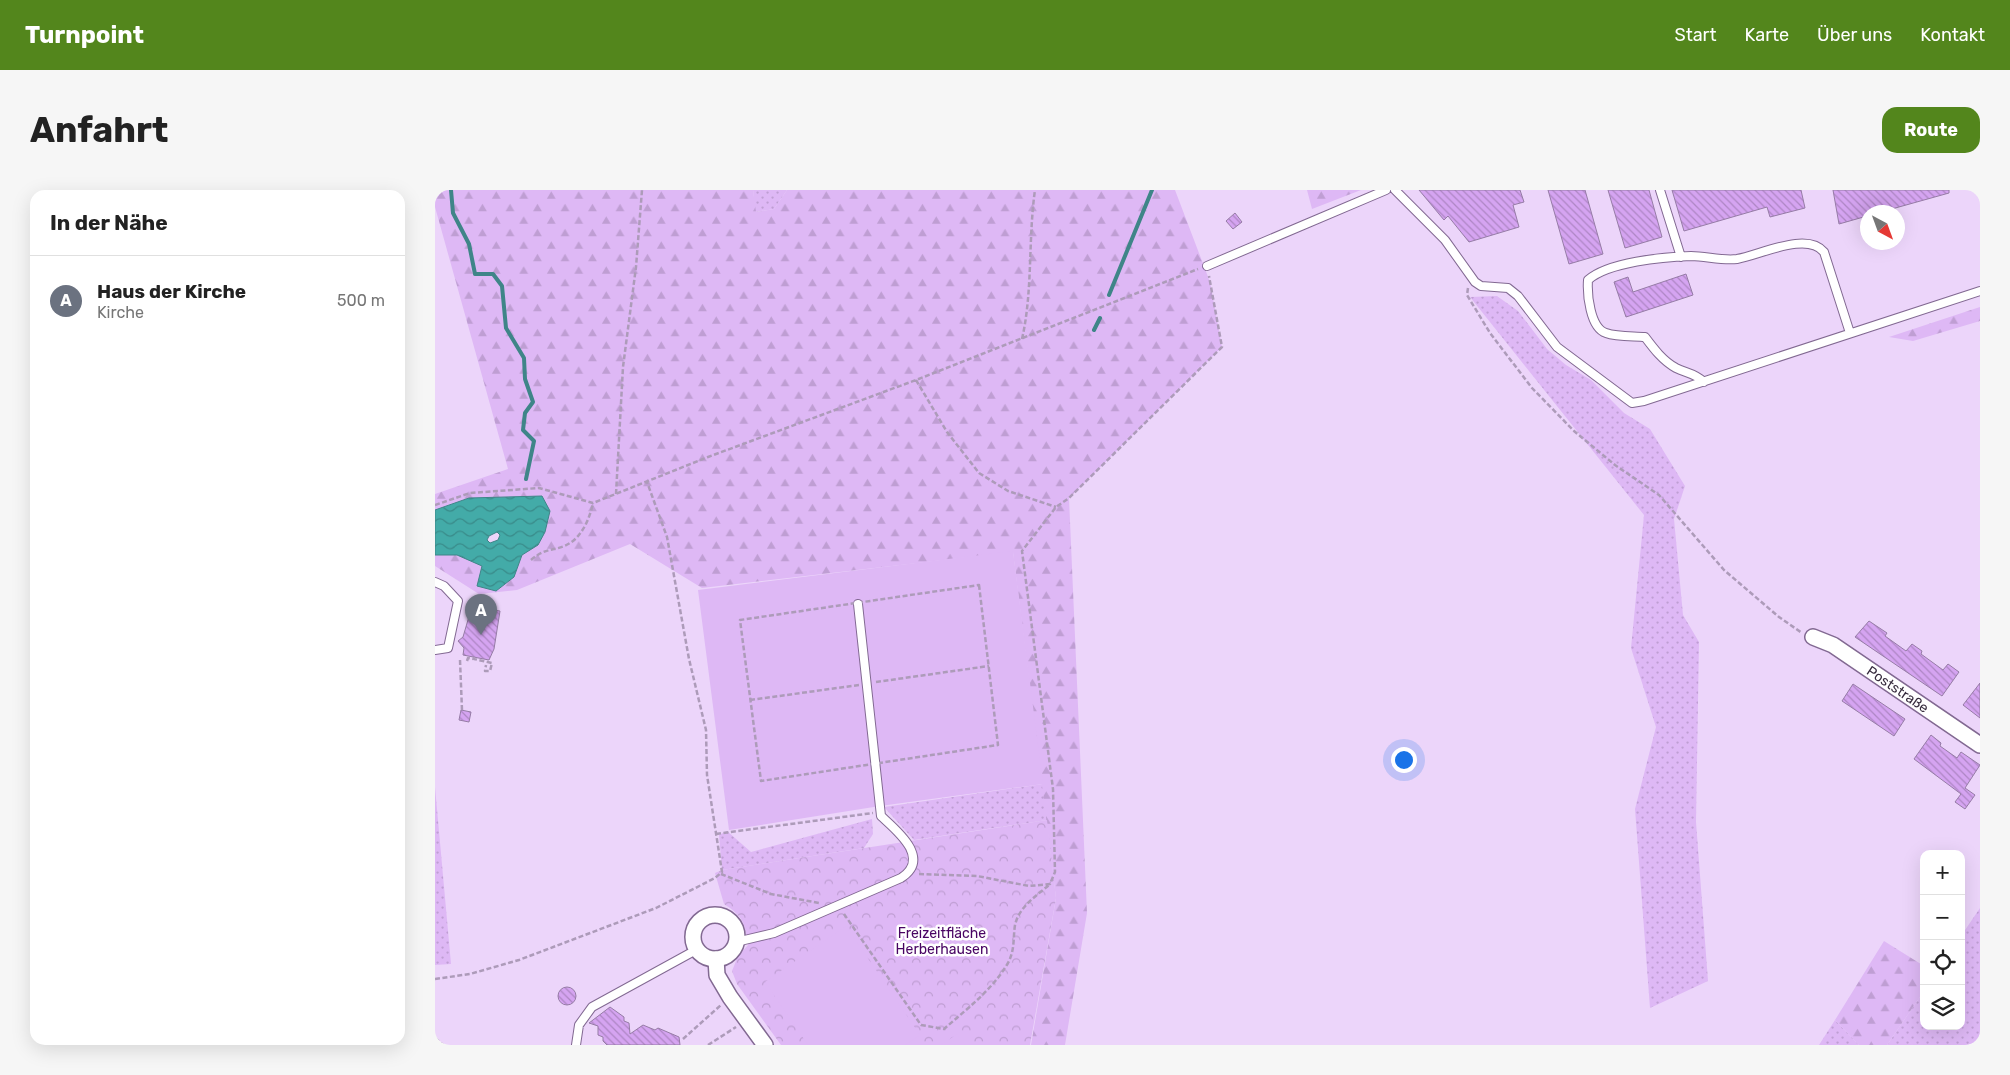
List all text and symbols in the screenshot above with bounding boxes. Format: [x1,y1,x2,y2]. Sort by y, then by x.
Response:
text: Turnpoint [25,21,144,49]
text: Start [1674,24,1717,46]
text: Karte [1745,24,1789,46]
text: Über uns [1817,24,1892,46]
text: Kontakt [1920,24,1985,46]
button: Route [1882,107,1980,153]
text: Anfahrt [30,109,168,151]
north arrow [1860,205,1905,250]
text: In der Nähe [50,210,168,235]
text: Haus der Kirche [97,280,246,303]
text: A [60,291,72,310]
text: 500 m [337,291,385,310]
text: Kirche [97,303,144,322]
pin: A [465,594,497,635]
street label: Poststraße [1864,662,1932,716]
your location [1391,747,1417,773]
map controls [1920,850,1965,1030]
button: + [1920,850,1965,895]
button: − [1920,895,1965,940]
park label: Freizeitfläche Herberhausen [896,925,988,958]
button: locate [1920,940,1965,985]
button: layers [1920,985,1965,1030]

